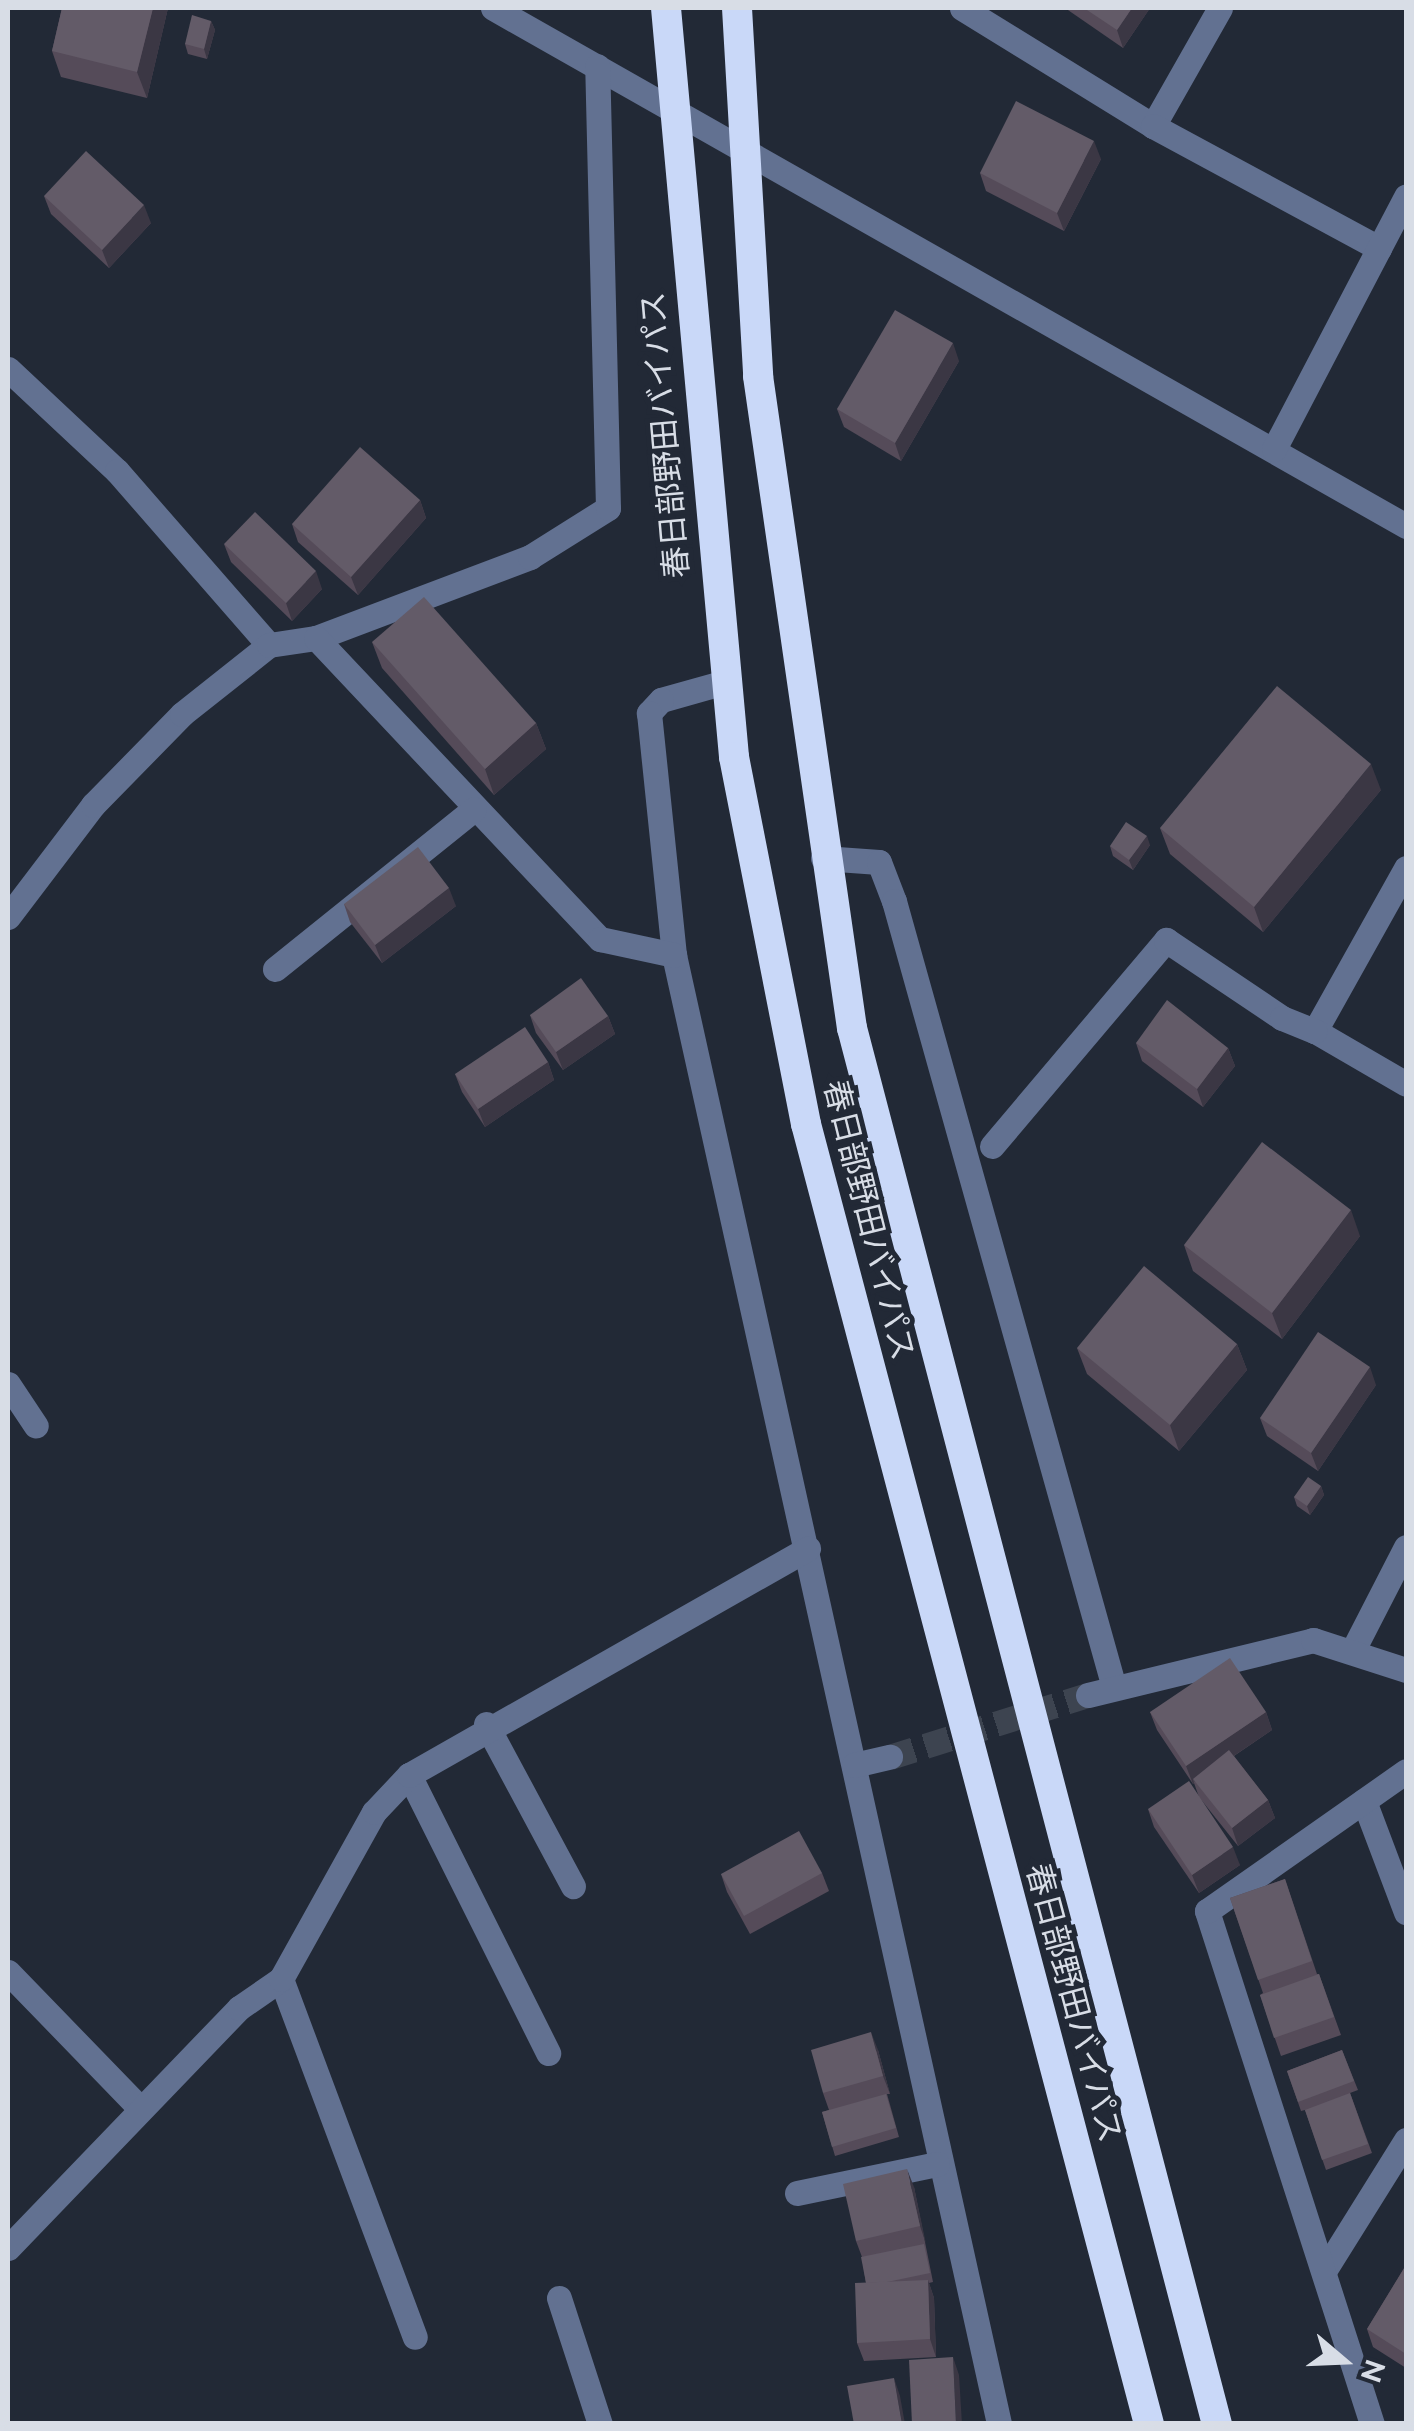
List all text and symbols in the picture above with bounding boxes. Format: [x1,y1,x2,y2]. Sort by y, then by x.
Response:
street label: 春日部野田バイパス [633,290,697,580]
street label: 春日部野田バイパス [816,1076,922,1364]
street label: 春日部野田バイパス [1018,1859,1130,2147]
north arrow [1294,2311,1394,2411]
text: N [1354,2355,1392,2386]

